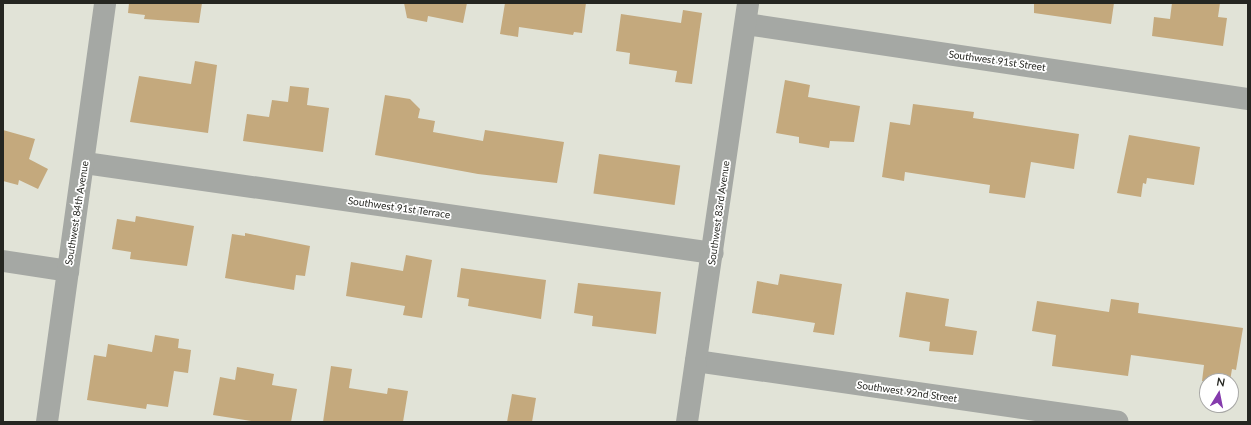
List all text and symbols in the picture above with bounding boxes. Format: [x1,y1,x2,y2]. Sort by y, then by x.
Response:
street label: Southwest 91st Street [948,48,1046,74]
street label: Southwest 84th Avenue [63,160,91,266]
street label: Southwest 83rd Avenue [706,160,732,266]
street label: Southwest 91st Terrace [347,195,451,221]
north arrow [1199,373,1239,413]
text: N [1216,375,1226,389]
street label: Southwest 92nd Street [856,379,958,405]

